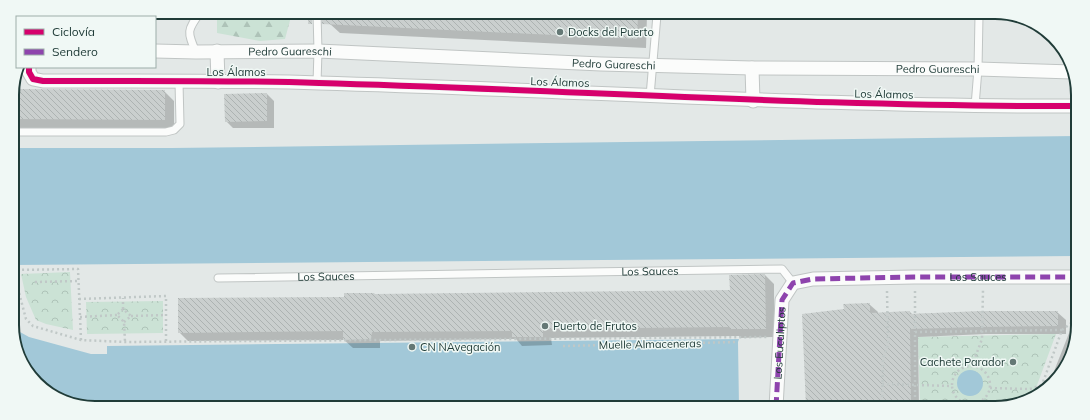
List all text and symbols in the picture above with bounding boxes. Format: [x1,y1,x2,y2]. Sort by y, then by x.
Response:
legend [16,16,156,68]
text: Ciclovía [52,24,95,39]
place label: Docks del Puerto [568,25,654,39]
marker: Docks del Puerto [555,27,565,37]
text: Sendero [52,44,98,59]
street label: Pedro Guareschi [248,44,332,59]
street label: Pedro Guareschi [572,56,656,72]
street label: Pedro Guareschi [896,62,980,76]
street label: Los Álamos [206,65,266,79]
street label: Los Álamos [530,74,590,90]
street label: Los Álamos [854,86,914,102]
street label: Los Sauces [621,264,679,279]
street label: Los Sauces [297,269,355,284]
street label: Los Sauces [950,270,1007,284]
street label: Los Eucaliptos [771,306,789,380]
place label: Puerto de Frutos [553,319,637,333]
marker: Puerto de Frutos [540,321,550,331]
street label: Muelle Almaceneras [599,336,701,352]
place label: CN NAvegación [420,340,500,354]
marker: CN NAvegación [407,342,417,352]
place label: Cachete Parador [920,355,1005,369]
marker: Cachete Parador [1008,357,1018,367]

